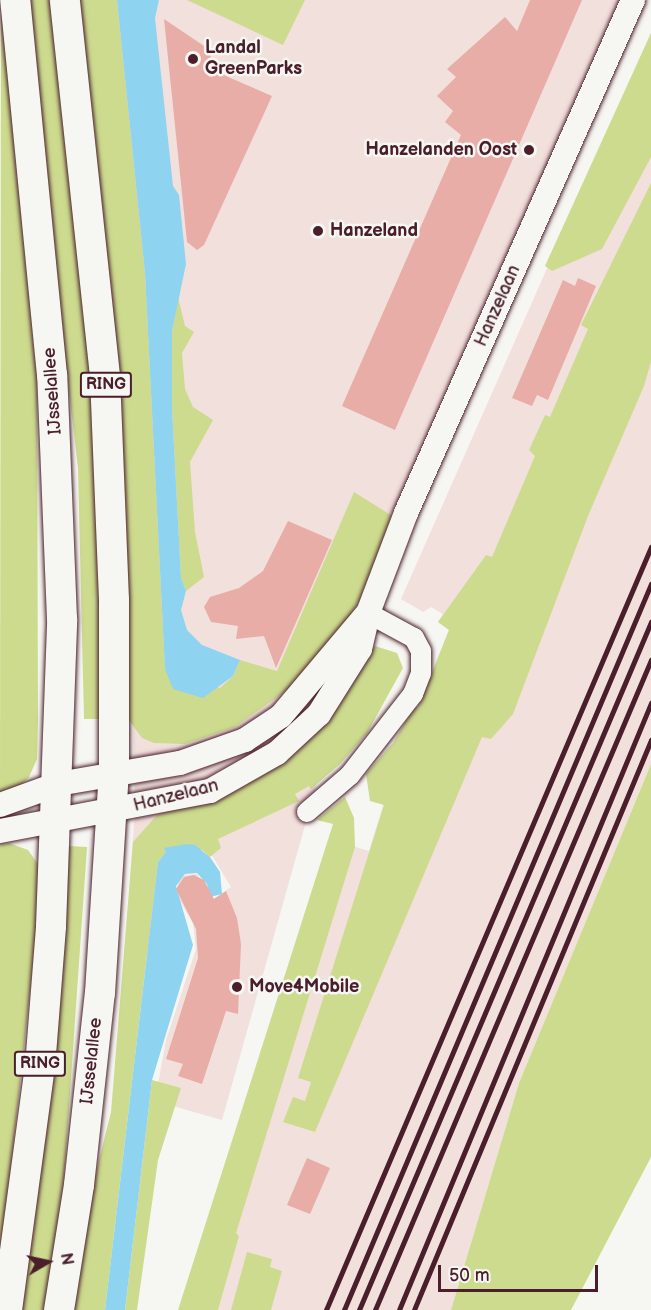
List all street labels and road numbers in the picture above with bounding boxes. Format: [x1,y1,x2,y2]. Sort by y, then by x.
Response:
street label: Hanzelaan [470,262,526,350]
street label: IJsselallee [39,347,67,435]
road number: RING [79,372,133,398]
street label: Hanzelaan [131,775,221,817]
street label: IJsselallee [77,1017,107,1105]
road number: RING [13,1051,67,1077]

